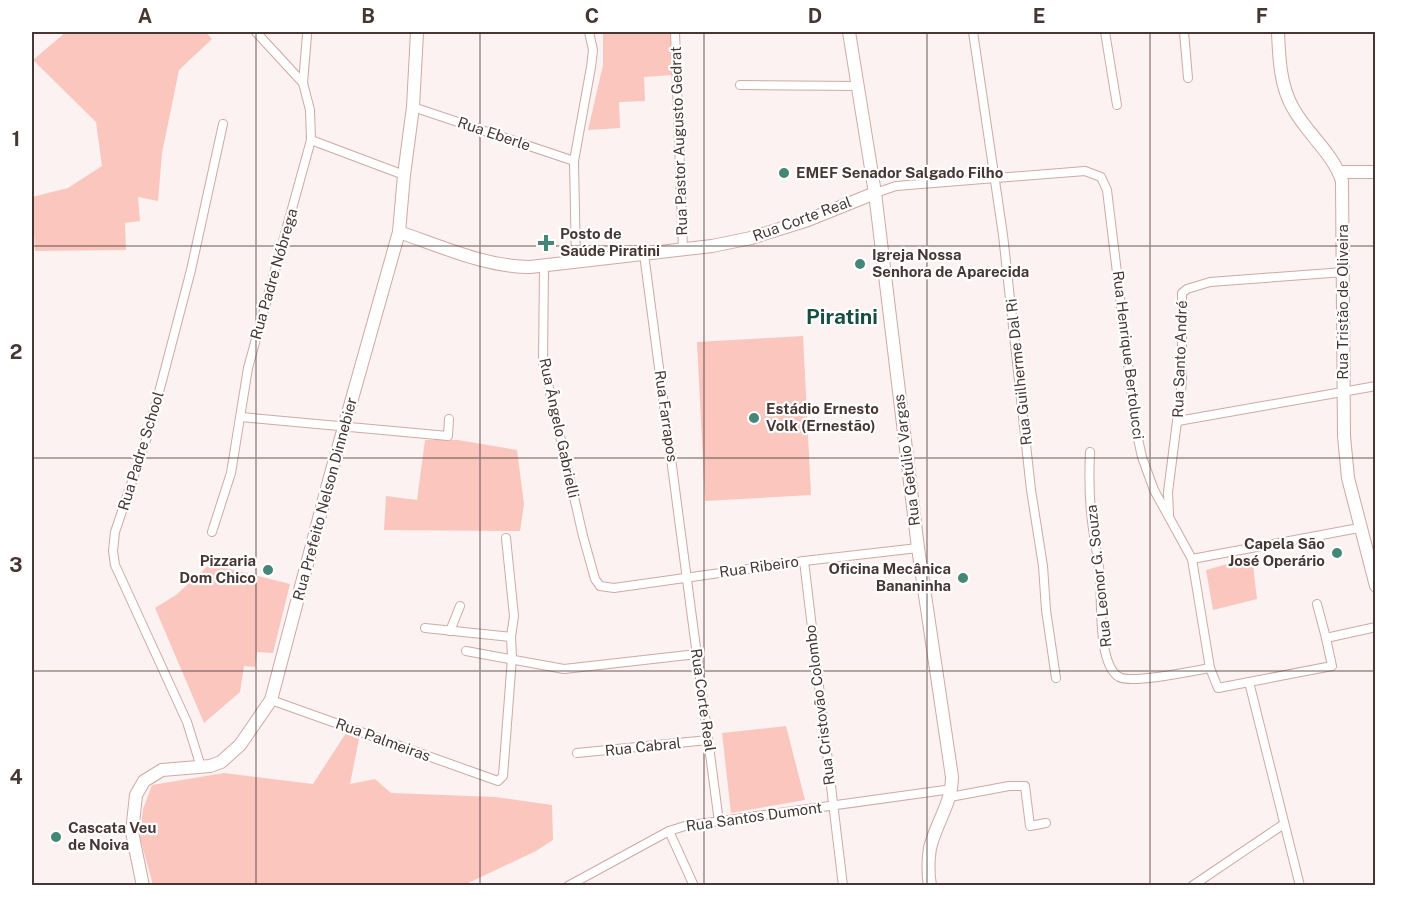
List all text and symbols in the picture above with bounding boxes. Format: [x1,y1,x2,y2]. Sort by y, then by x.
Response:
text: A [138,4,152,28]
text: B [361,4,375,28]
text: C [585,4,599,28]
text: D [808,4,822,28]
text: E [1033,4,1045,28]
text: F [1256,4,1268,28]
street label: Rua Pastor Augusto Gedrat [667,46,690,236]
street label: Rua Eberle [456,113,533,154]
text: 1 [12,127,20,151]
place label: EMEF Senador Salgado Filho [796,164,1004,181]
marker: EMEF Senador Salgado Filho [777,166,791,180]
street label: Rua Corte Real [750,193,854,244]
street label: Rua Padre Nóbrega [247,206,300,341]
street label: Rua Tristão de Oliveira [1334,224,1351,380]
place label: Posto de Saúde Piratini [560,225,660,259]
marker: Posto de Saúde Piratini [537,234,555,252]
place label: Igreja Nossa Senhora de Aparecida [872,246,1029,280]
marker: Igreja Nossa Senhora de Aparecida [853,257,867,271]
street label: Rua Henrique Bertolucci [1110,270,1147,440]
street label: Rua Guilherme Dal Ri [1002,298,1035,446]
street label: Rua Santo André [1169,300,1190,418]
district label: Piratini [806,304,878,329]
text: 2 [10,340,22,364]
street label: Rua Ângelo Gabrielli [536,356,583,499]
street label: Rua Farrapos [652,369,681,463]
street label: Rua Padre School [114,389,167,512]
street label: Rua Getúlio Vargas [890,393,923,527]
street label: Rua Prefeito Nelson Dinnebier [289,395,360,602]
place label: Estádio Ernesto Volk (Ernestão) [766,400,879,434]
marker: Estádio Ernesto Volk (Ernestão) [747,411,761,425]
street label: Rua Leonor G. Souza [1083,504,1114,648]
place label: Capela São José Operário [1228,535,1325,569]
marker: Capela São José Operário [1330,546,1344,560]
place label: Pizzaria Dom Chico [179,552,256,586]
text: 3 [9,553,23,577]
street label: Rua Ribeiro [718,553,800,580]
place label: Oficina Mecânica Bananinha [828,560,951,594]
marker: Pizzaria Dom Chico [261,563,275,577]
marker: Oficina Mecânica Bananinha [956,571,970,585]
street label: Rua Cristovão Colombo [801,624,838,786]
street label: Rua Corte Real [688,647,719,753]
street label: Rua Palmeiras [333,715,433,765]
street label: Rua Cabral [604,734,682,759]
text: 4 [9,765,23,789]
street label: Rua Santos Dumont [685,799,823,834]
place label: Cascata Veu de Noiva [68,819,156,853]
marker: Cascata Veu de Noiva [49,830,63,844]

